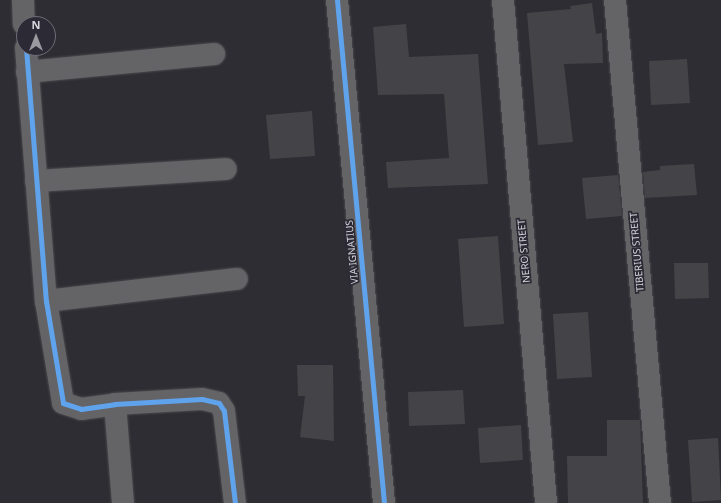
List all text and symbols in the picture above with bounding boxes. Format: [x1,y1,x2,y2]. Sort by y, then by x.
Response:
north arrow [16,16,56,56]
text: N [32,17,40,32]
street label: TIBERIUS STREET [628,212,646,292]
street label: NERO STREET [515,219,533,283]
street label: VIA IGNATIUS [343,220,361,284]

